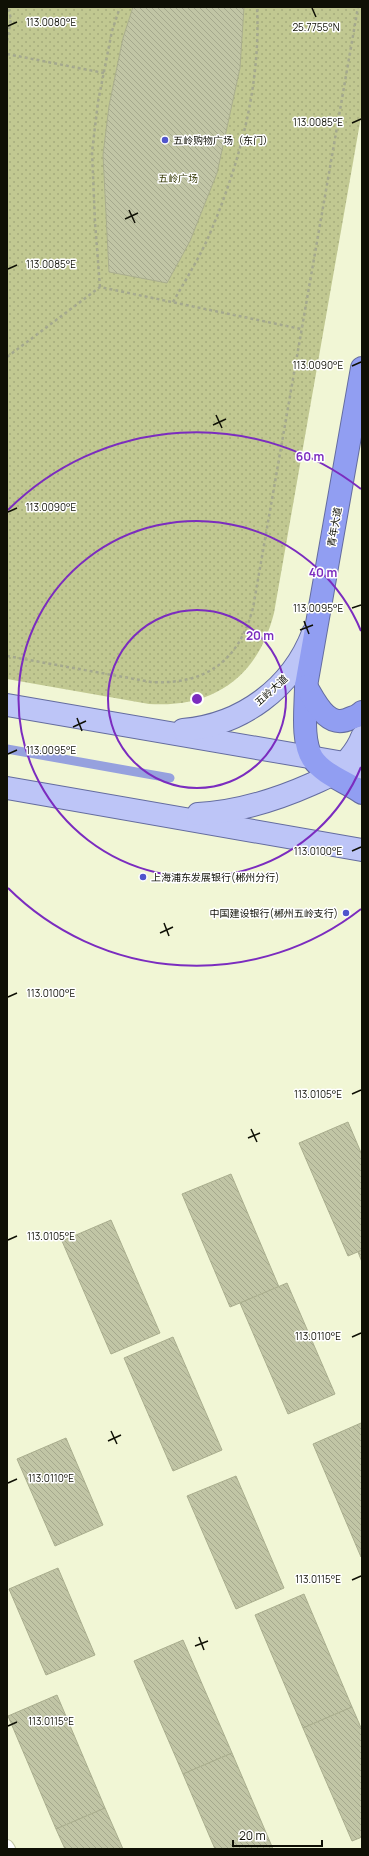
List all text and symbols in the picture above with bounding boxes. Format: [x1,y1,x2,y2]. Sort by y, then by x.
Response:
text: 113.0080°E [26,15,76,29]
text: 25.7755°N [292,20,340,34]
text: 113.0085°E [293,115,343,129]
place label: 五岭购物广场（东门） [173,133,273,147]
marker: 五岭购物广场（东门） [160,135,170,145]
park label: 五岭广场 [158,171,198,185]
text: 113.0085°E [26,257,76,271]
text: 113.0090°E [293,358,344,372]
text: 60 m [296,448,324,465]
text: 113.0090°E [26,500,77,514]
street label: 青年大道 [324,506,344,548]
text: 40 m [309,564,337,581]
text: 113.0095°E [293,601,343,615]
text: 20 m [246,627,274,644]
street label: 五岭大道 [251,671,291,709]
centre of rings [190,692,204,706]
text: 113.0095°E [26,743,76,757]
text: 113.0100°E [294,844,342,858]
place label: 上海浦东发展银行(郴州分行) [151,870,280,884]
marker: 上海浦东发展银行(郴州分行) [138,872,148,882]
place label: 中国建设银行(郴州五岭支行) [209,906,338,920]
marker: 中国建设银行(郴州五岭支行) [341,908,351,918]
text: 113.0100°E [27,986,75,1000]
text: 113.0105°E [294,1087,342,1101]
text: 113.0105°E [27,1229,75,1243]
text: 113.0110°E [295,1329,341,1343]
text: 113.0110°E [28,1471,74,1485]
text: 113.0115°E [295,1572,341,1586]
text: 113.0115°E [28,1714,74,1728]
scale bar [233,1822,322,1848]
text: 20 m [239,1827,266,1844]

